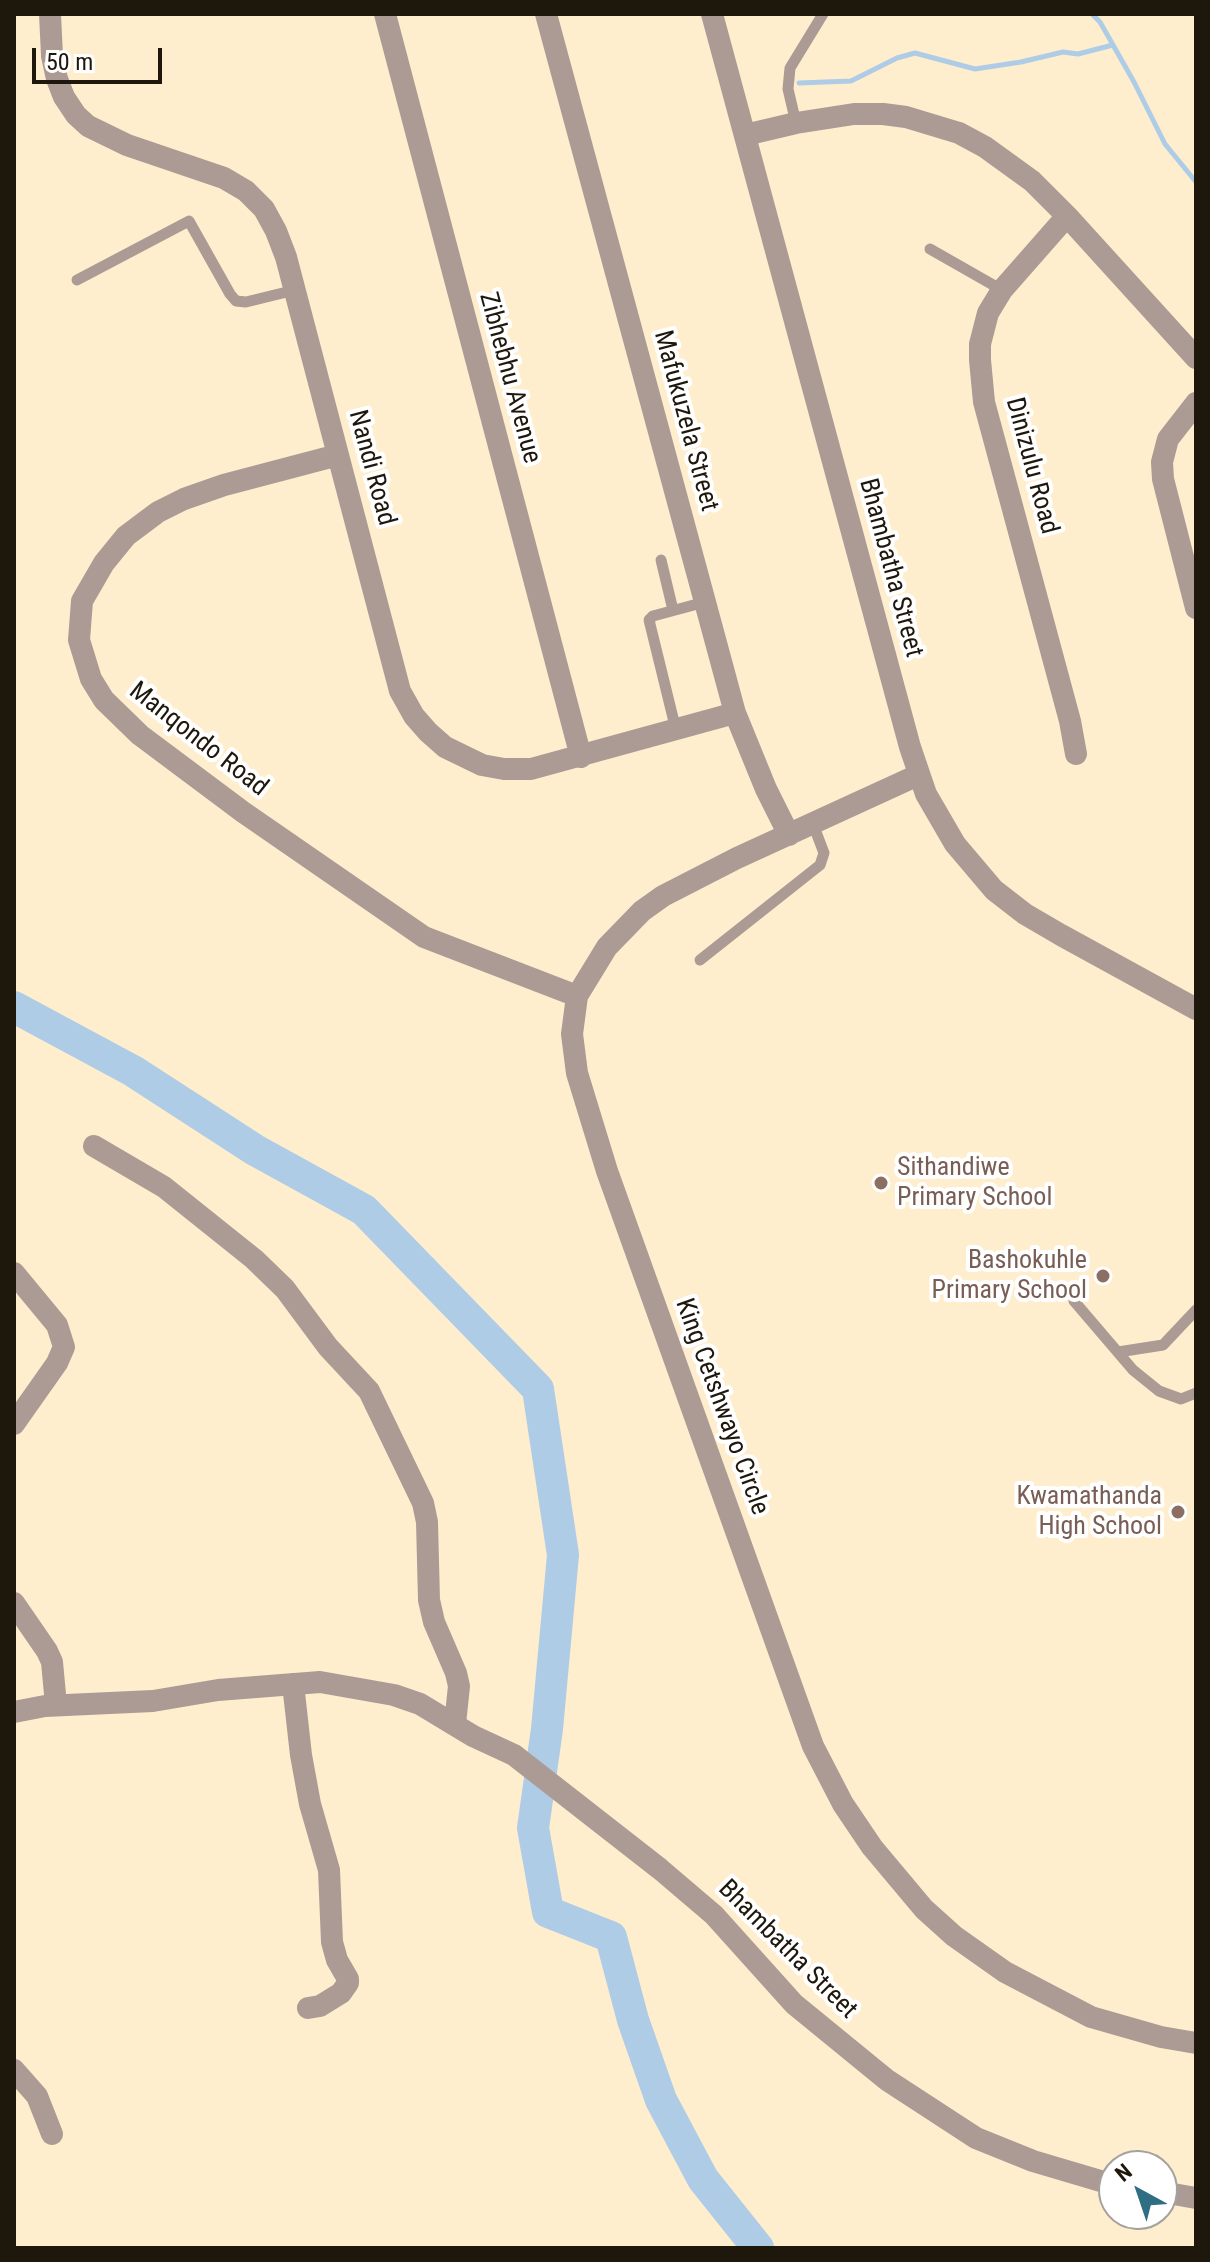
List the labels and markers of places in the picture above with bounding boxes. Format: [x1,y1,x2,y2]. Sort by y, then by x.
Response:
place label: Sithandiwe Primary School [897,1152,1052,1214]
marker: Sithandiwe Primary School [872,1174,890,1192]
place label: Bashokuhle Primary School [932,1245,1087,1306]
marker: Bashokuhle Primary School [1094,1267,1112,1285]
place label: Kwamathanda High School [1017,1481,1162,1542]
marker: Kwamathanda High School [1169,1503,1187,1521]

